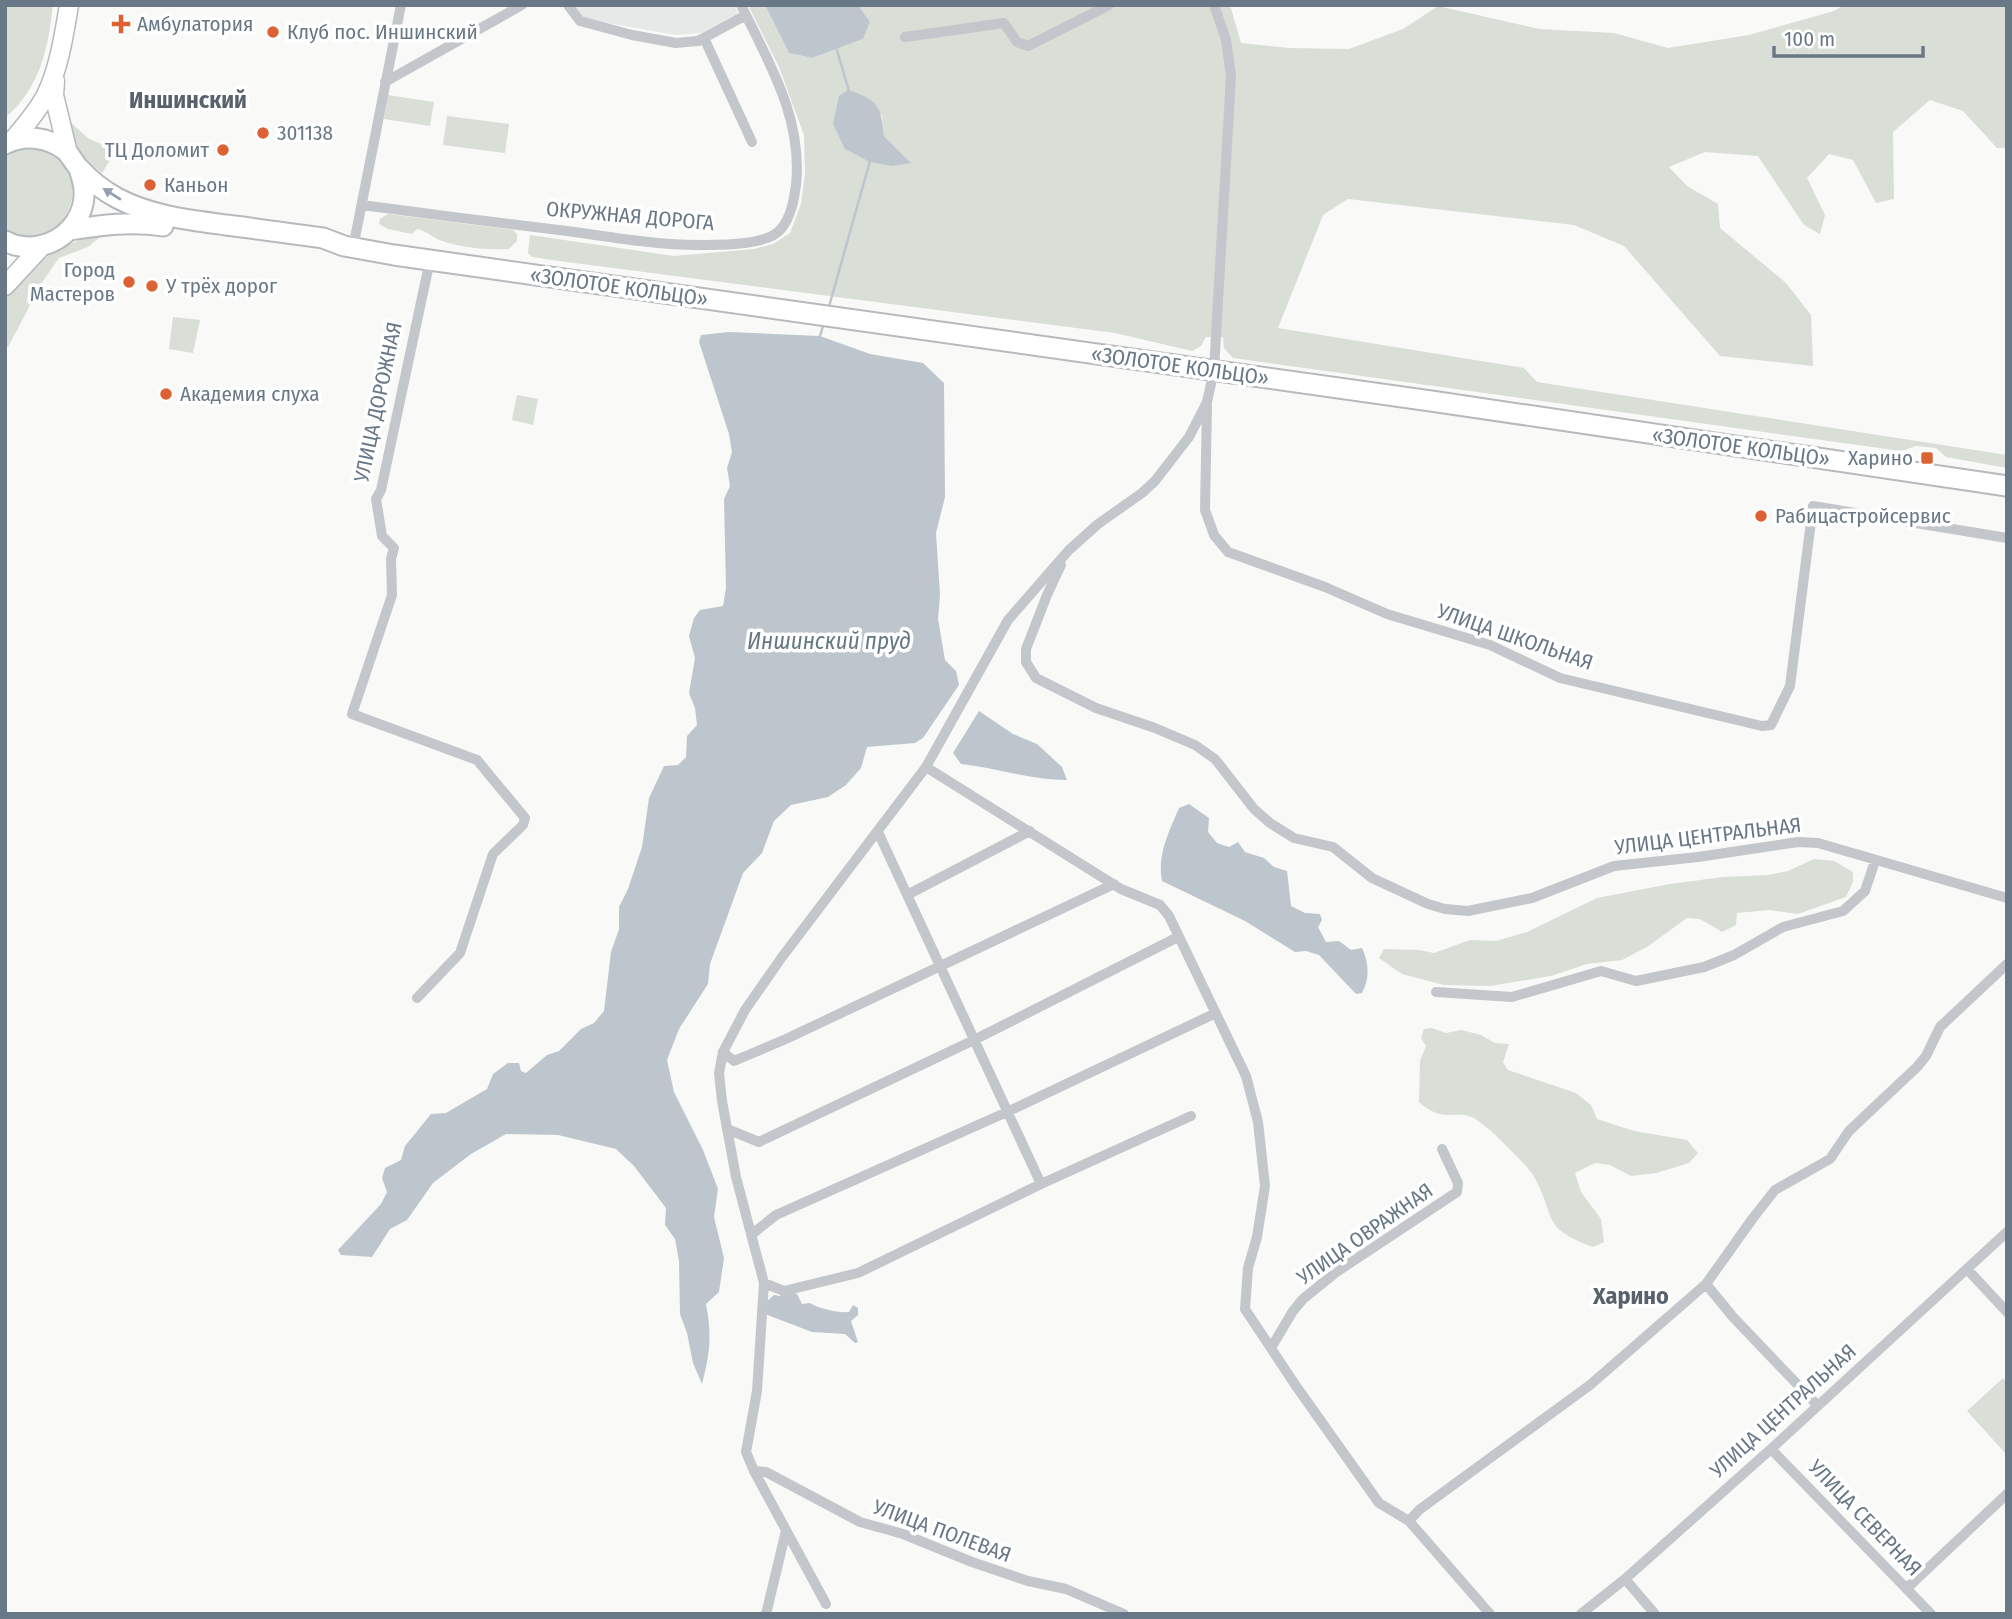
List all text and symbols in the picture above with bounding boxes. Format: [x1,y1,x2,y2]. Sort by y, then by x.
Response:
place label: Амбулатория [137,11,253,37]
marker: Амбулатория [111,14,131,34]
scale bar [1774,14,1923,58]
place label: Клуб пос. Иншинский [287,19,478,45]
marker: Клуб пос. Иншинский [265,24,281,40]
text: 100 m [1784,26,1835,52]
district label: Иншинский [129,86,247,114]
place label: 301138 [277,120,333,146]
marker: 301138 [255,125,271,141]
place label: ТЦ Доломит [105,137,209,163]
marker: ТЦ Доломит [215,142,231,158]
place label: Каньон [164,172,229,198]
marker: Каньон [142,177,158,193]
one-way arrow [102,187,122,200]
street label: ОКРУЖНАЯ ДОРОГА [545,196,715,236]
place label: Город Мастеров [30,257,115,307]
street label: «ЗОЛОТОЕ КОЛЬЦО» [528,262,710,312]
place label: У трёх дорог [165,273,278,299]
marker: Город Мастеров [121,274,137,290]
marker: У трёх дорог [144,278,160,294]
street label: УЛИЦА ДОРОЖНАЯ [348,320,408,485]
street label: «ЗОЛОТОЕ КОЛЬЦО» [1089,341,1271,391]
place label: Академия слуха [180,381,320,407]
marker: Академия слуха [158,386,174,402]
street label: «ЗОЛОТОЕ КОЛЬЦО» [1650,422,1832,472]
place label: Харино [1848,445,1913,471]
marker: Харино [1919,450,1935,466]
place label: Рабицастройсервис [1775,503,1951,529]
marker: Рабицастройсервис [1753,508,1769,524]
street label: УЛИЦА ШКОЛЬНАЯ [1433,598,1596,676]
water label: Иншинский пруд [747,627,911,655]
street label: УЛИЦА ЦЕНТРАЛЬНАЯ [1612,812,1803,860]
street label: УЛИЦА ОВРАЖНАЯ [1291,1178,1438,1291]
district label: Харино [1592,1282,1669,1310]
street label: УЛИЦА ЦЕНТРАЛЬНАЯ [1704,1339,1861,1484]
street label: УЛИЦА СЕВЕРНАЯ [1802,1454,1927,1582]
street label: УЛИЦА ПОЛЕВАЯ [868,1494,1015,1568]

